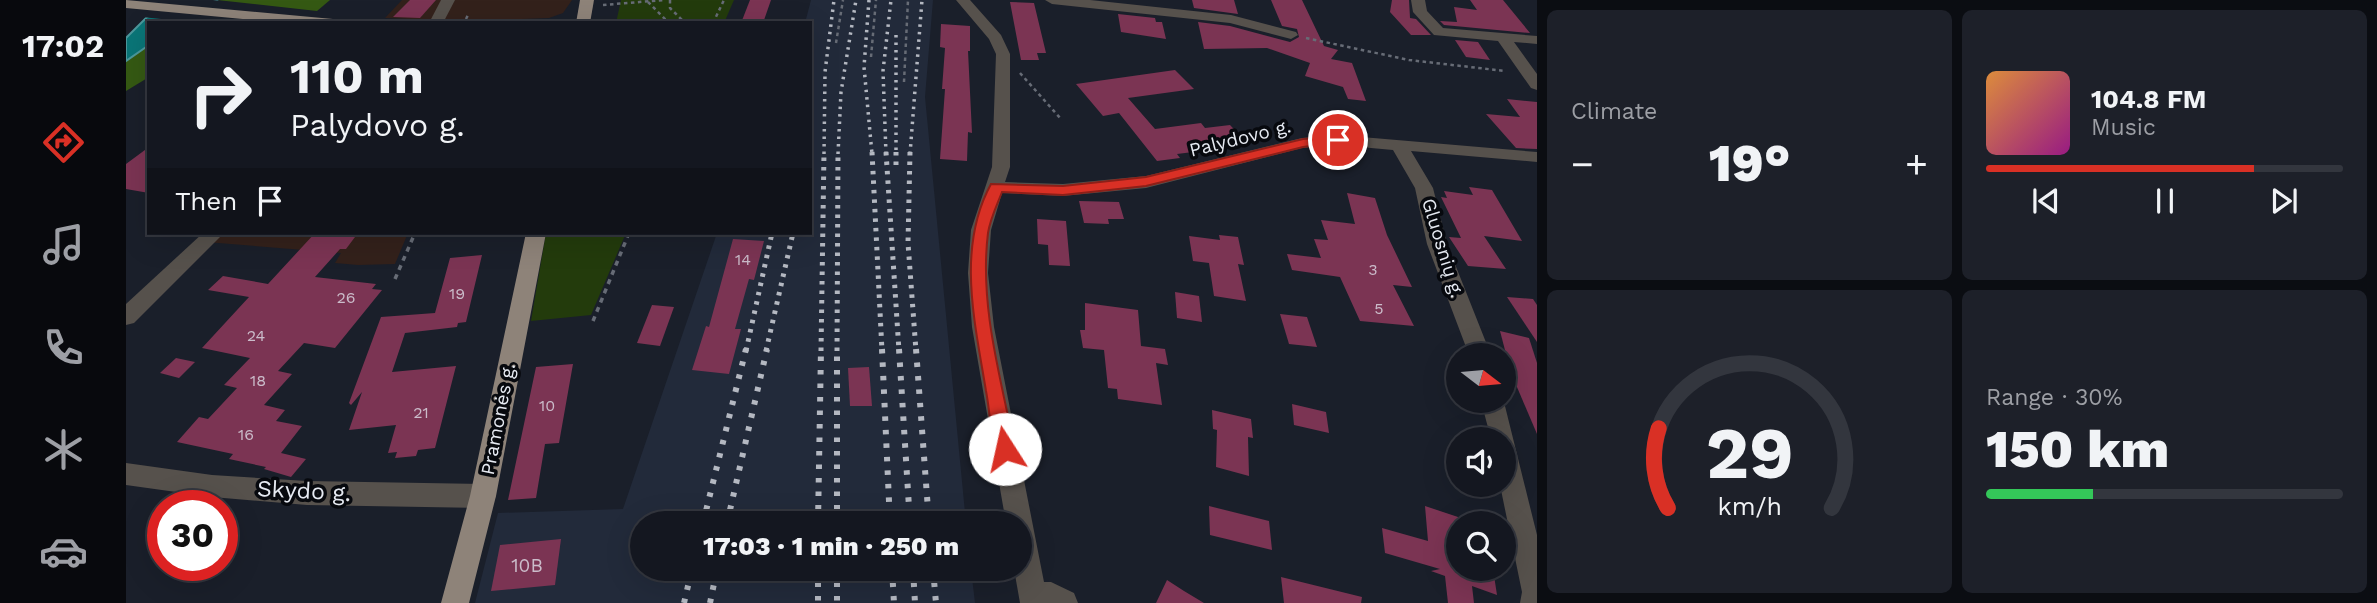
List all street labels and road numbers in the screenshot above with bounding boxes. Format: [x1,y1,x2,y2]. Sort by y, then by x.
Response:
street label: Palydovo g. [1187,114,1293,162]
street label: Gluosnių g. [1417,195,1469,301]
street label: Pramonės g. [476,361,520,477]
street label: Skydo g. [256,475,352,507]

